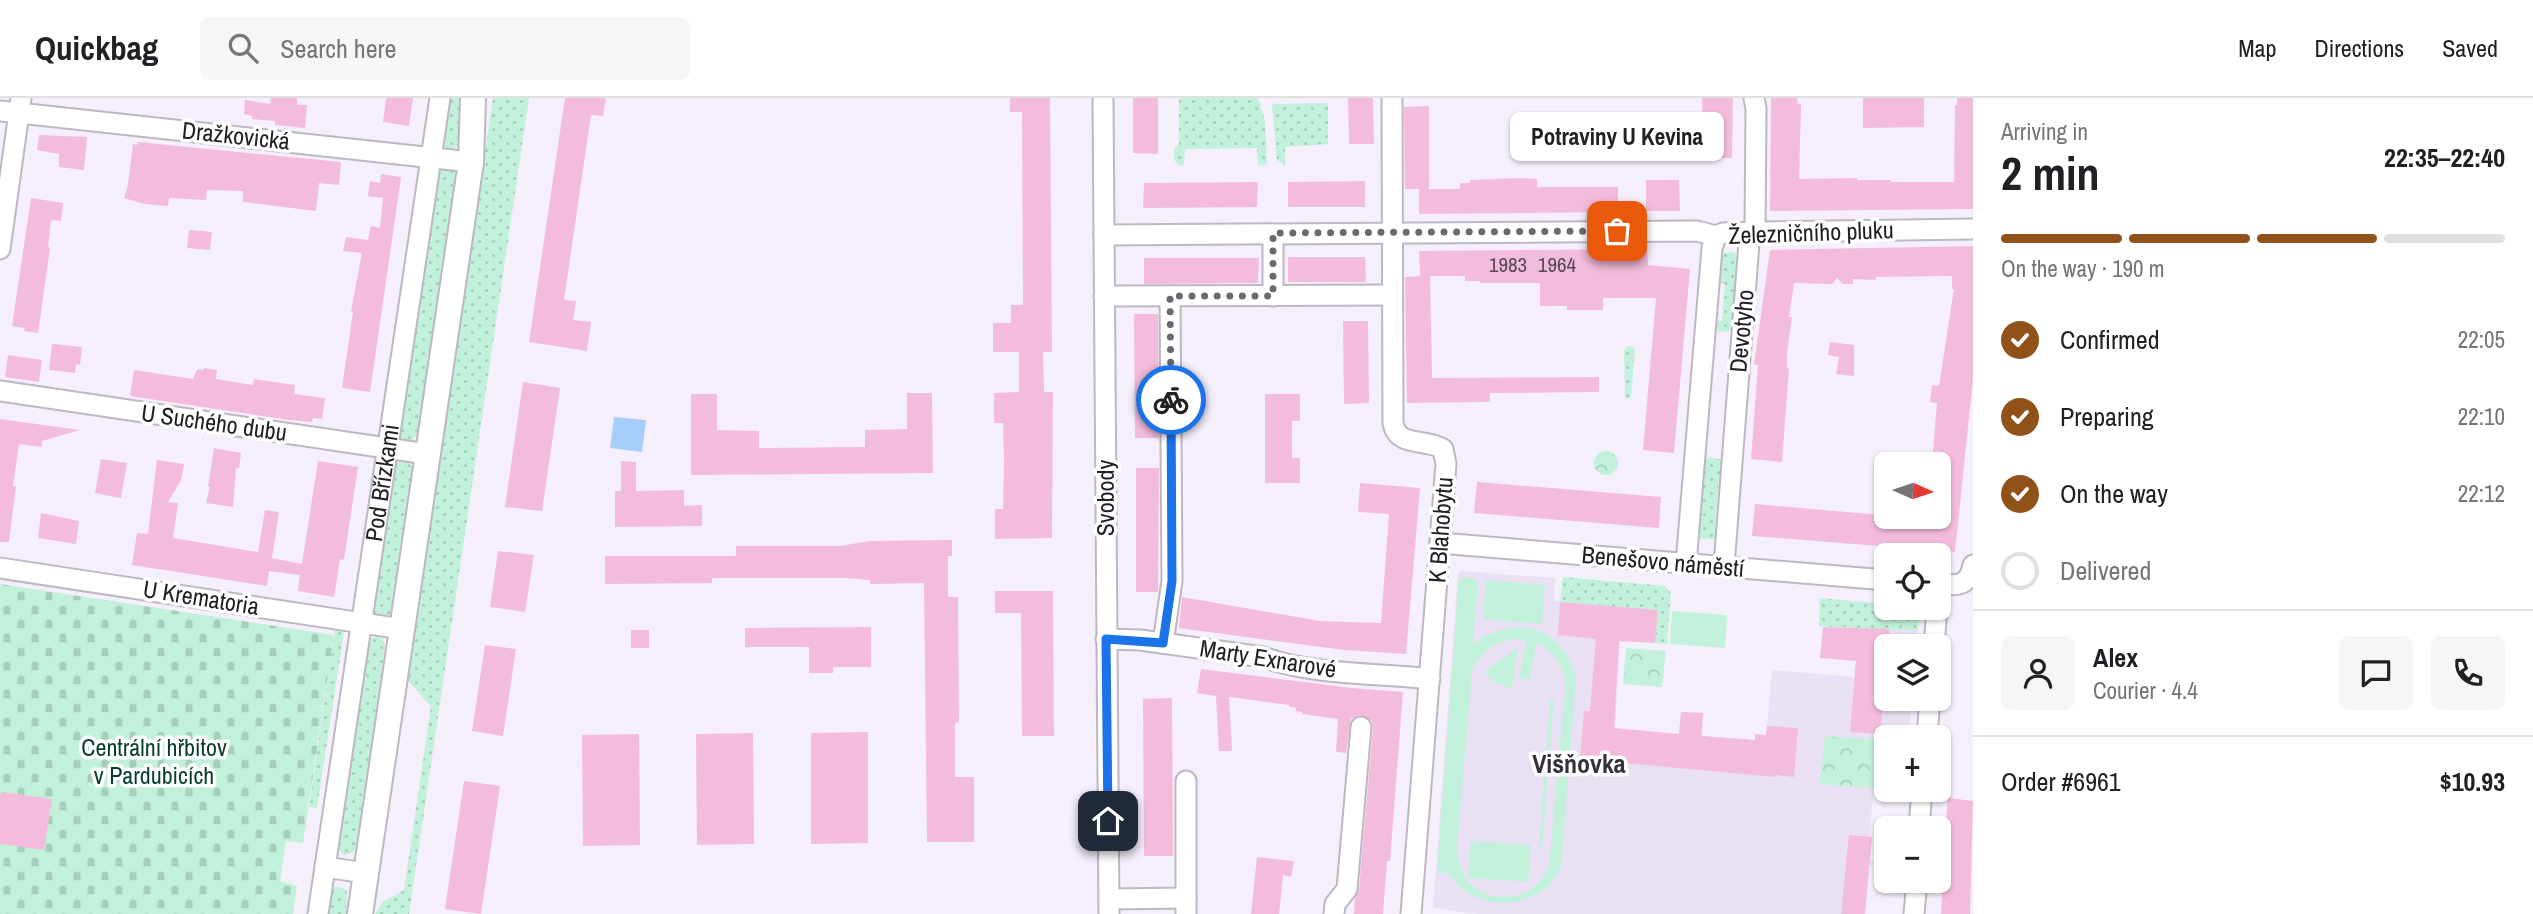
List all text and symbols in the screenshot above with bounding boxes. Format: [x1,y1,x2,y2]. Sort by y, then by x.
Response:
search box [200,17,690,80]
text: Quickbag [35,26,158,70]
icon: search [224,29,262,67]
text: Search here [280,31,396,66]
text: Map [2238,32,2276,64]
text: Directions [2314,32,2404,64]
text: Saved [2442,32,2498,64]
callout: Potraviny U Kevina [1510,112,1724,161]
street label: Dražkovická [181,113,292,157]
text: Arriving in [2001,116,2088,147]
text: Potraviny U Kevina [1531,121,1703,152]
text: 22:35–22:40 [2384,140,2505,175]
text: 2 min [2001,142,2100,204]
pin [1587,201,1647,261]
icon: bag [1598,212,1636,250]
street label: Železničního pluku [1728,213,1894,251]
house number: 1983 [1489,250,1527,279]
house number: 1964 [1538,250,1577,279]
text: On the way · 190 m [2001,253,2165,284]
street label: Devotyho [1721,288,1761,374]
icon: check [2001,321,2039,359]
text: Confirmed [2060,322,2160,357]
text: 22:05 [2458,324,2505,355]
courier [1136,365,1206,435]
icon: bike [1152,381,1190,419]
street label: U Suchého dubu [139,396,289,448]
icon: check [2001,398,2039,436]
text: Preparing [2060,399,2154,434]
text: 22:10 [2458,401,2505,432]
street label: Pod Břízkami [357,422,406,543]
north arrow [1874,452,1951,528]
map controls [1874,452,1951,893]
street label: Svobody [1089,460,1121,536]
icon: check [2001,475,2039,513]
street label: K Blahobytu [1420,476,1460,584]
text: On the way [2060,476,2168,511]
text: 22:12 [2458,478,2505,509]
street label: Benešovo náměstí [1580,538,1746,584]
button: locate [1874,543,1951,620]
text: Delivered [2060,553,2151,588]
street label: U Krematoria [141,572,262,622]
street label: Marty Exnarové [1198,631,1339,685]
button: layers [1874,634,1951,711]
button: person [2001,636,2075,710]
button: chat [2339,636,2413,710]
button: phone [2431,636,2505,710]
text: Alex [2093,640,2138,675]
text: Courier · 4.4 [2093,675,2198,706]
button: + [1874,725,1951,802]
park label: Centrální hřbitov v Pardubicích [81,731,227,791]
district label: Višňovka [1532,746,1626,781]
text: Order #6961 [2001,764,2121,799]
text: $10.93 [2440,764,2505,799]
pin [1078,791,1138,851]
icon: home [1089,802,1127,840]
button: − [1874,816,1951,893]

